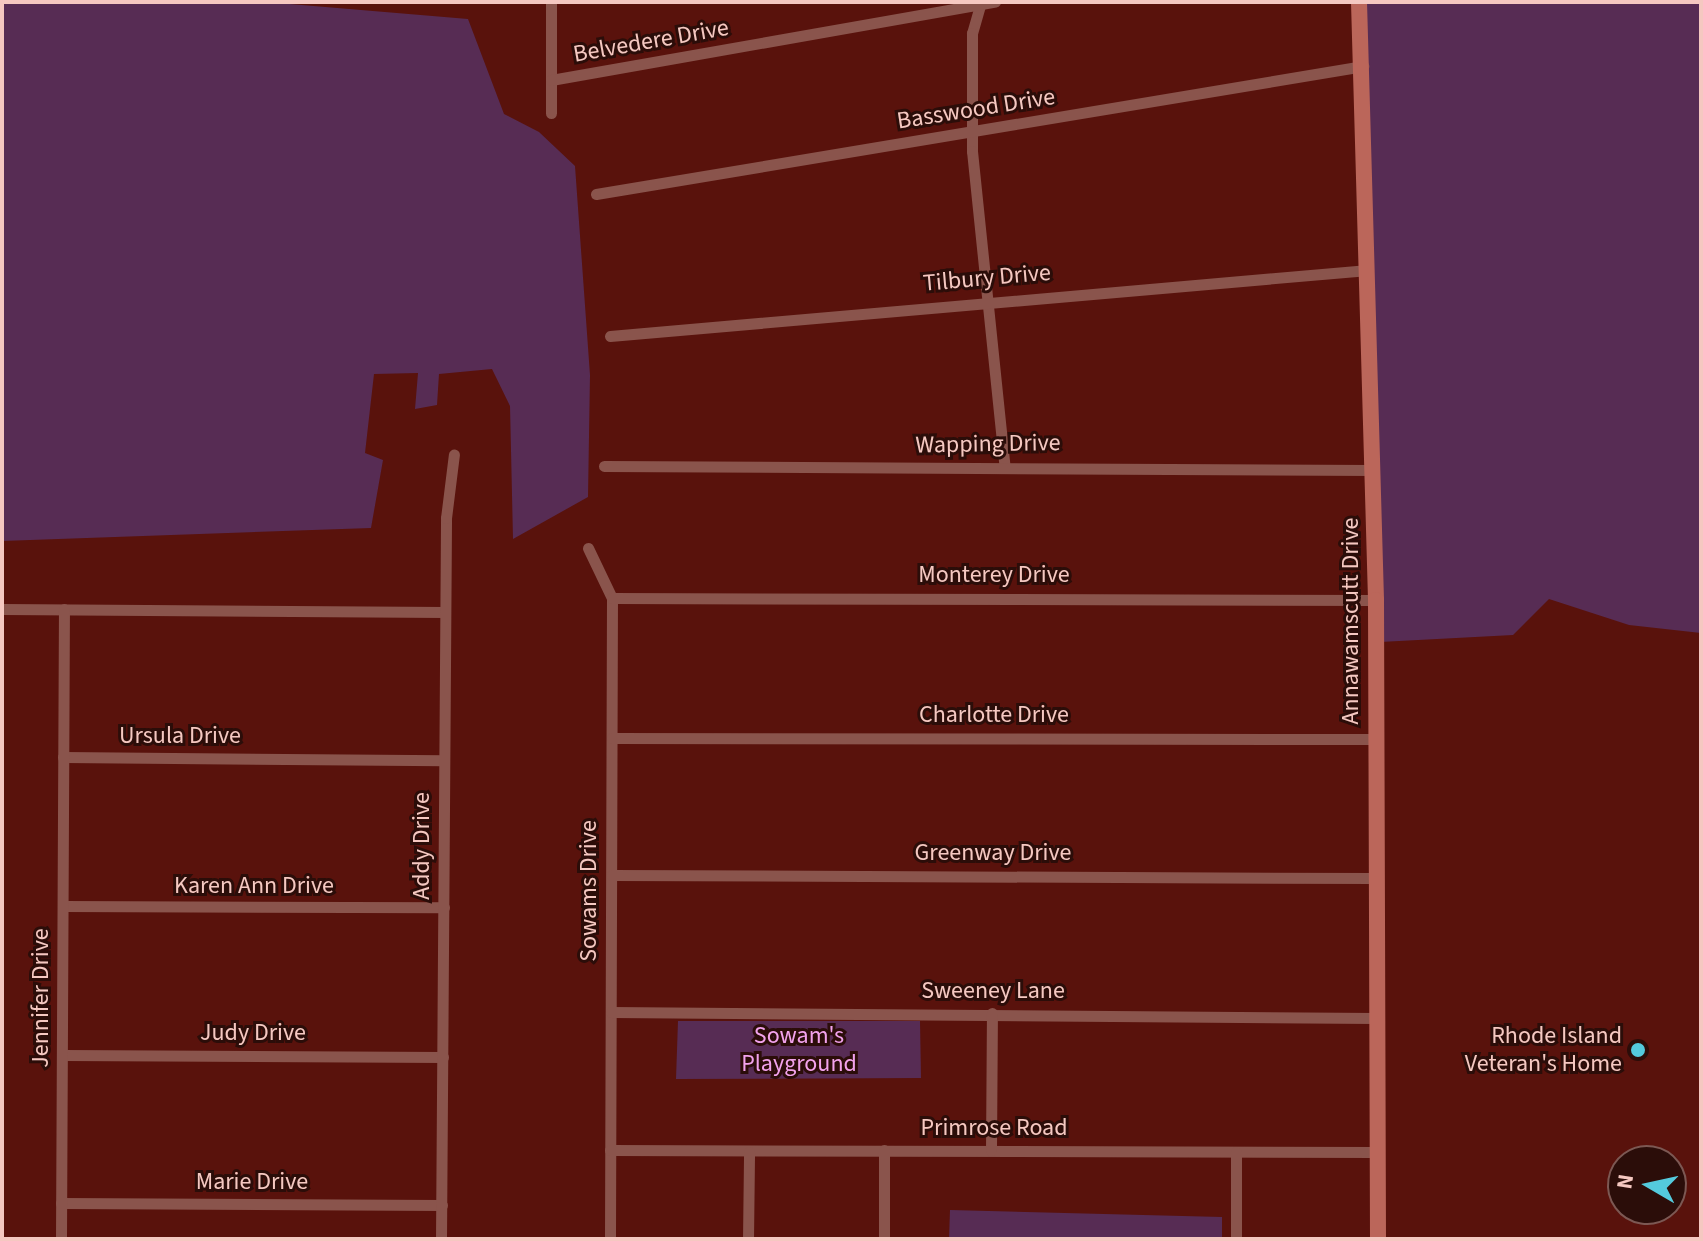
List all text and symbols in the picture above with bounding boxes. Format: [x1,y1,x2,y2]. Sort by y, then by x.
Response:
street label: Belvedere Drive [571,13,731,69]
street label: Basswood Drive [895,82,1057,136]
street label: Tilbury Drive [922,258,1052,298]
street label: Wapping Drive [915,428,1061,460]
street label: Annawamscutt Drive [1337,517,1365,725]
street label: Monterey Drive [918,561,1070,589]
street label: Charlotte Drive [919,701,1069,729]
street label: Ursula Drive [119,722,241,750]
street label: Addy Drive [408,792,436,900]
street label: Sowams Drive [575,820,603,962]
street label: Greenway Drive [915,839,1071,867]
street label: Karen Ann Drive [174,872,334,900]
street label: Jennifer Drive [27,928,55,1068]
street label: Sweeney Lane [921,977,1065,1005]
street label: Judy Drive [200,1019,306,1047]
park label: Sowam's Playground [741,1022,857,1078]
place label: Rhode Island Veteran's Home [1465,1022,1622,1078]
marker: Rhode Island Veteran's Home [1629,1041,1647,1059]
street label: Primrose Road [920,1114,1068,1142]
north arrow [1607,1145,1687,1225]
street label: Marie Drive [196,1168,308,1196]
text: N [1608,1172,1642,1191]

